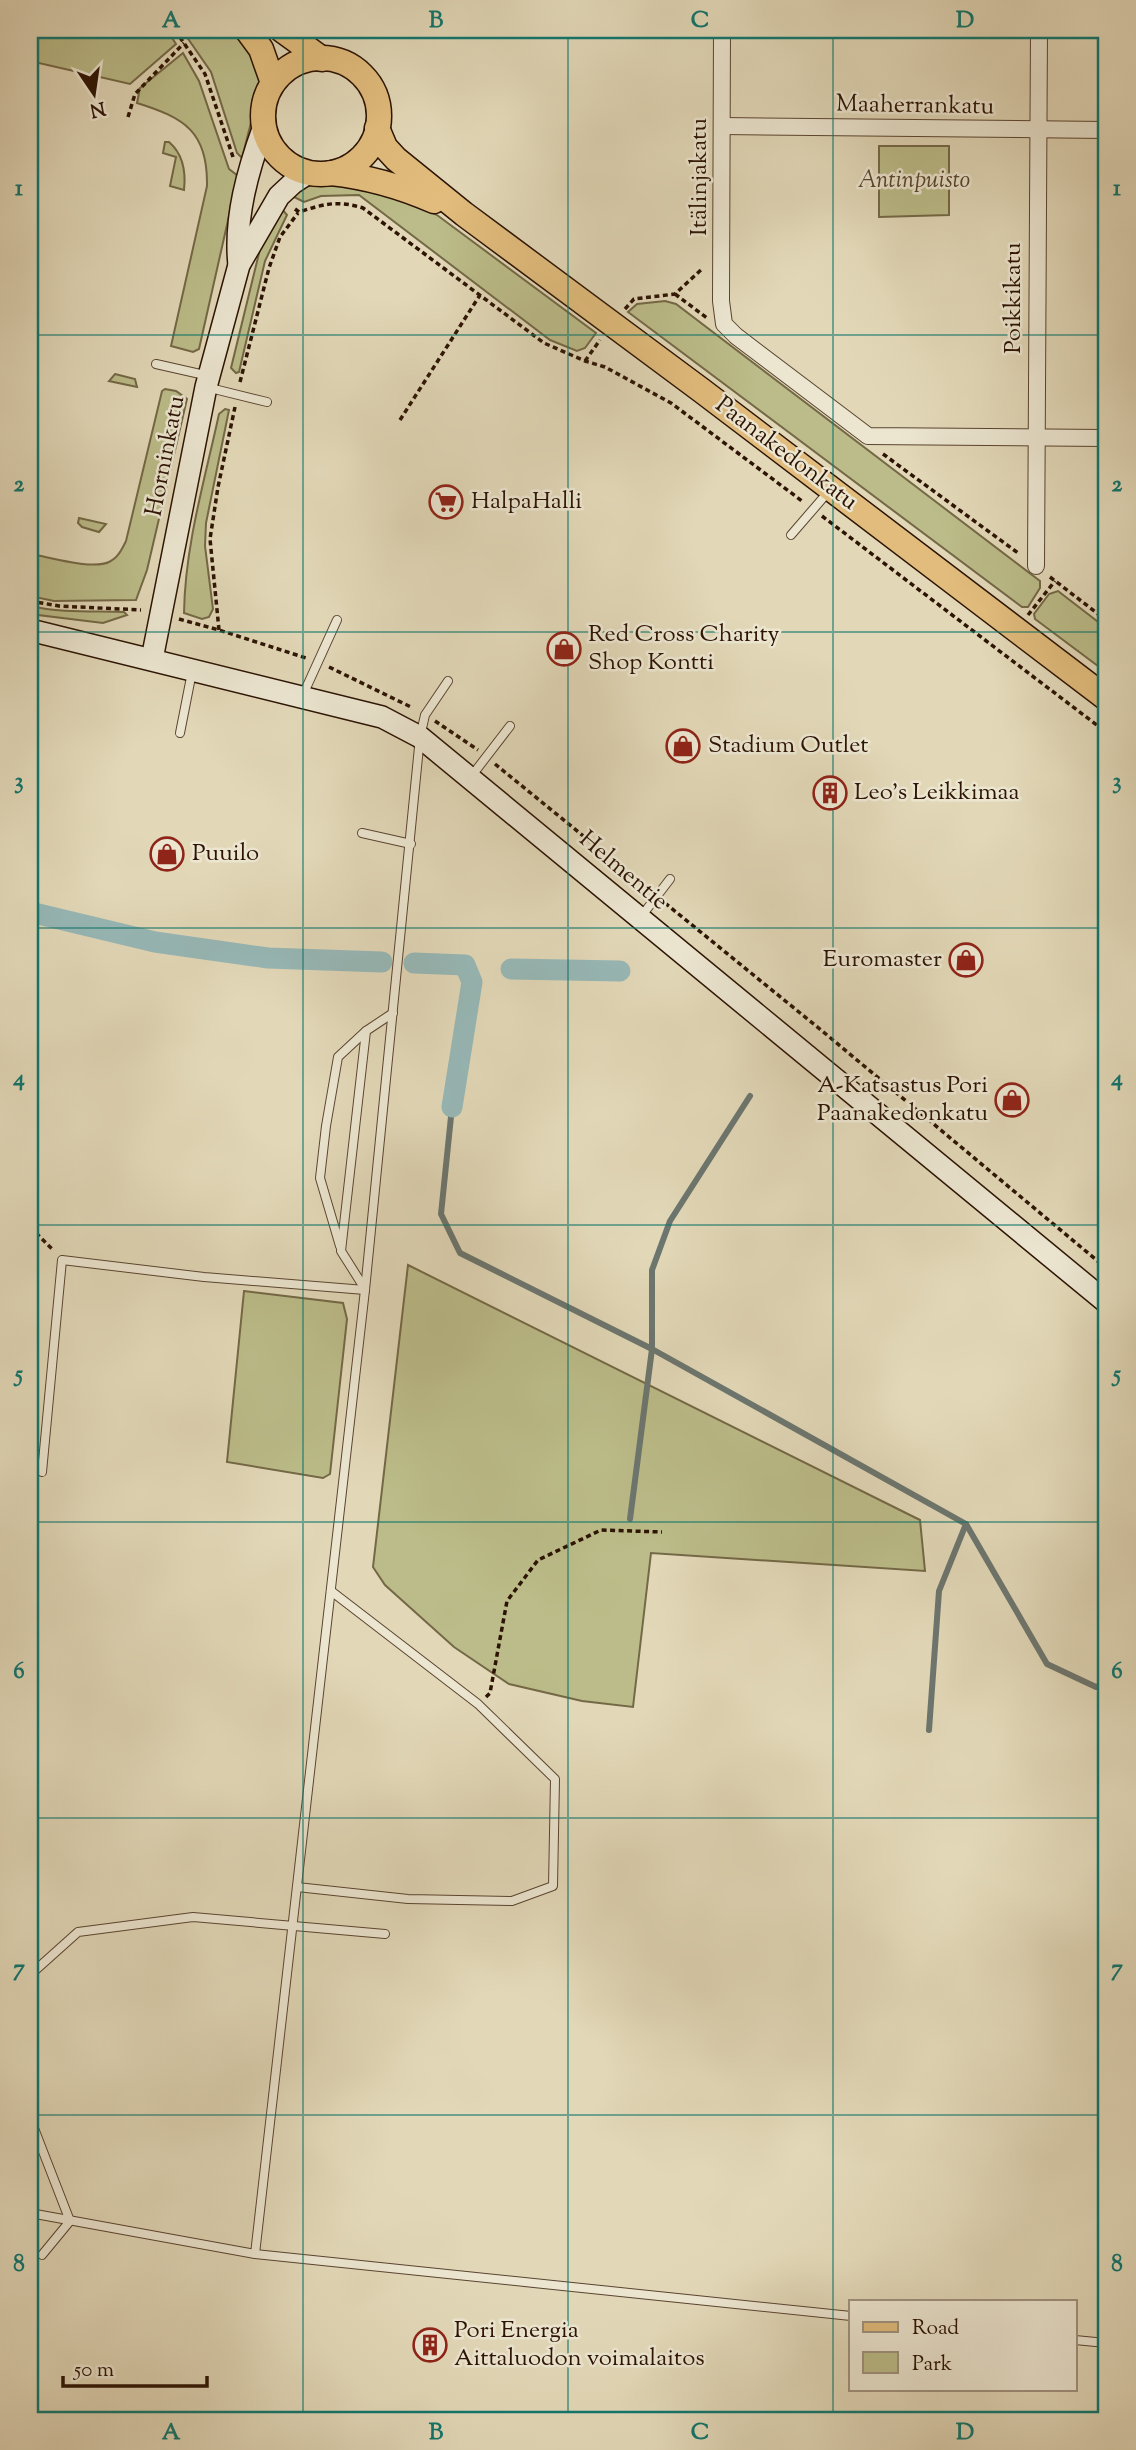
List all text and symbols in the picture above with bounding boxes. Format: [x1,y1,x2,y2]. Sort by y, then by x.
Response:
text: A [162,5,181,38]
text: B [429,5,444,38]
text: C [691,5,709,38]
text: D [956,5,974,38]
north arrow [60,60,130,130]
street label: Maaherrankatu [836,88,995,124]
text: N [87,93,108,123]
street label: Itälinjakatu [683,118,717,236]
park label: Antinpuisto [858,164,970,198]
text: 1 [15,173,23,206]
text: 1 [1113,173,1121,206]
street label: Poikkikatu [997,242,1031,354]
street label: Paanakedonkatu [708,389,865,519]
street label: Horninkatu [138,393,194,519]
text: 2 [14,469,25,502]
text: 2 [1112,469,1123,502]
supermarket icon: HalpaHalli [427,483,465,521]
place label: HalpaHalli [471,485,582,519]
place label: Red Cross Charity Shop Kontti [588,618,780,680]
shop icon: Red Cross Charity Shop Kontti [545,630,583,668]
shop icon: Stadium Outlet [664,727,702,765]
place label: Stadium Outlet [708,729,869,763]
text: 3 [14,766,24,799]
text: 3 [1112,766,1122,799]
building icon: Leo's Leikkimaa [811,774,849,812]
place label: Leo's Leikkimaa [854,776,1020,810]
street label: Helmentie [571,823,675,919]
shop icon: Puuilo [148,835,186,873]
place label: Puuilo [192,837,259,871]
shop icon: Euromaster [947,941,985,979]
place label: Euromaster [823,943,942,977]
text: 4 [12,1063,25,1096]
text: 4 [1110,1063,1123,1096]
place label: A-Katsastus Pori Paanakedonkatu [817,1069,988,1131]
shop icon: A-Katsastus Pori Paanakedonkatu [993,1081,1031,1119]
text: 5 [13,1359,23,1392]
text: 5 [1111,1359,1121,1392]
text: 6 [13,1656,25,1689]
text: 6 [1111,1656,1123,1689]
text: 7 [13,1953,25,1986]
text: 7 [1111,1953,1123,1986]
text: 8 [13,2249,25,2282]
text: 8 [1111,2249,1123,2282]
legend [849,2300,1076,2390]
place label: Pori Energia Aittaluodon voimalaitos [454,2314,705,2376]
text: Road [912,2314,959,2344]
building icon: Pori Energia Aittaluodon voimalaitos [411,2326,449,2364]
scale bar [63,2345,206,2389]
text: Park [912,2350,953,2380]
text: 50 m [73,2356,114,2386]
text: A [162,2417,181,2450]
text: B [429,2417,444,2450]
text: C [691,2417,709,2450]
text: D [956,2417,974,2450]

